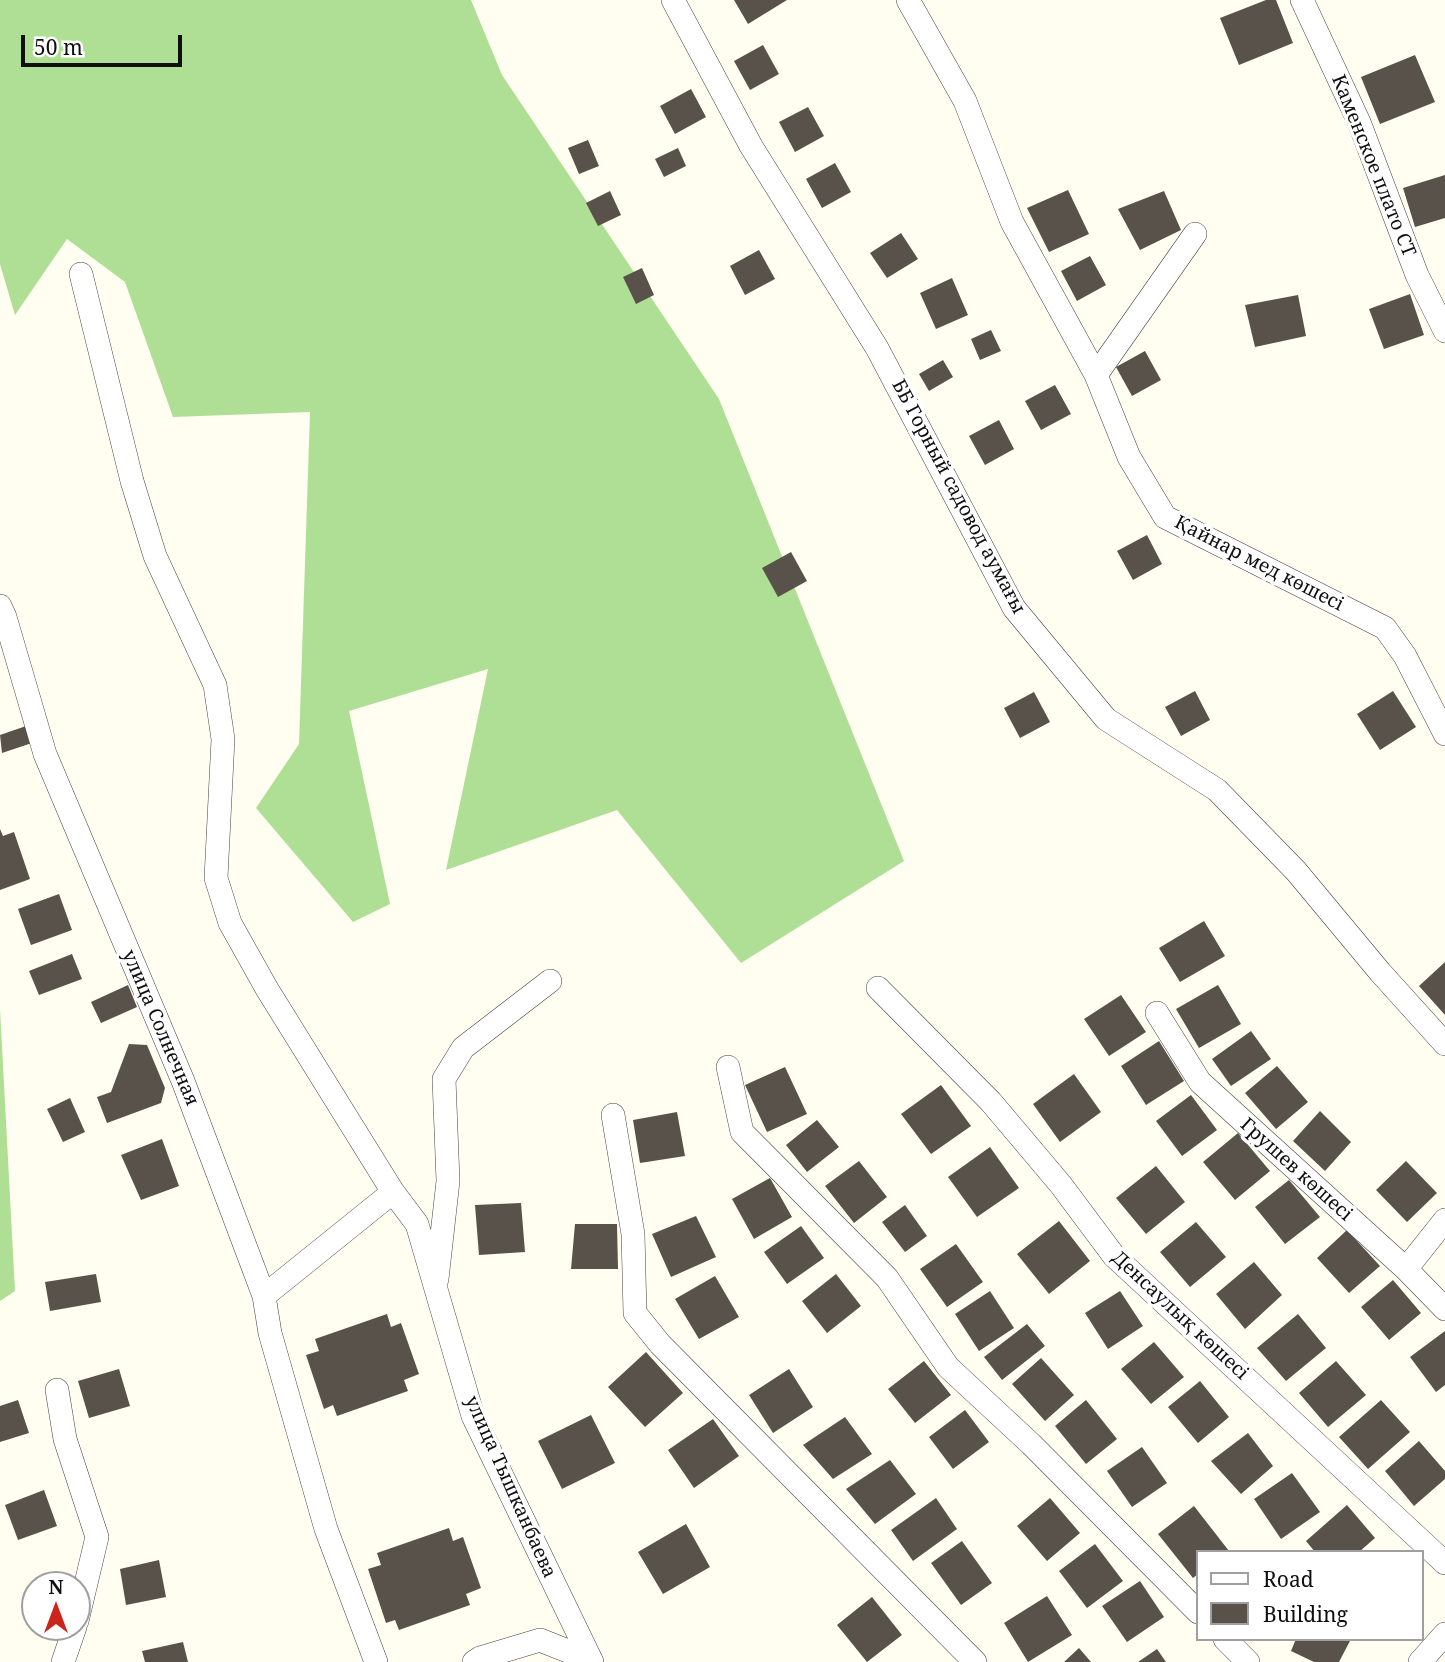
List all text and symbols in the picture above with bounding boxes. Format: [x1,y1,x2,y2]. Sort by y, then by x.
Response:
scale bar [24,21,186,65]
text: 50 m [34,33,83,61]
street label: Каменское плато СТ [1326,72,1420,260]
street label: ББ Горный садовод аумағы [886,376,1030,618]
street label: Қайнар мед көшесі [1171,511,1347,617]
street label: улица Солнечная [117,947,203,1109]
street label: Грушев көшесі [1235,1114,1357,1226]
street label: Денсаулық көшесі [1107,1247,1253,1385]
street label: улица Тышканбаева [459,1392,561,1582]
legend [1196,1550,1424,1641]
text: Road [1263,1565,1314,1593]
north arrow [21,1571,91,1641]
text: N [49,1574,63,1600]
text: Building [1263,1600,1348,1628]

